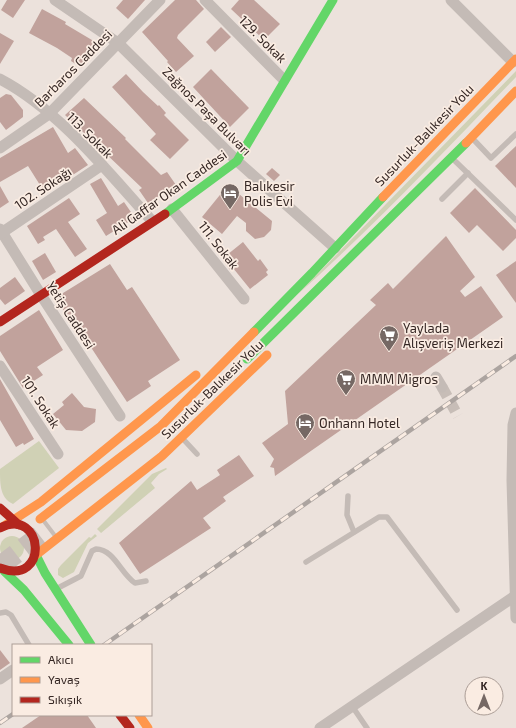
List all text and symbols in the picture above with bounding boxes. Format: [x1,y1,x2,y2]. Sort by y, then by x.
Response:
street label: 129. Sokak [236,12,290,66]
street label: Barbaros Caddesi [31,26,115,110]
street label: Zağnos Paşa Bulvarı [159,63,255,159]
street label: Susurluk-Balıkesir Yolu [371,81,477,189]
street label: 113. Sokak [64,109,117,162]
street label: Ali Gaffar Okan Caddesi [108,146,230,238]
street label: 102. Sokağı [12,163,74,213]
place label: Balıkesir Polis Evi [244,178,295,209]
hotel icon: Balıkesir Polis Evi [219,182,241,210]
street label: 111. Sokak [195,218,243,272]
street label: Yetiş Caddesi [42,278,99,352]
place label: Yaylada Alışveriş Merkezi [403,320,503,352]
supermarket icon: Yaylada Alışveriş Merkezi [378,324,400,352]
street label: Susurluk-Balıkesir Yolu [158,336,266,442]
supermarket icon: MMM Migros [335,368,357,396]
place label: MMM Migros [360,371,438,387]
street label: 101. Sokak [18,373,64,431]
hotel icon: Onhann Hotel [294,412,316,440]
place label: Onhann Hotel [319,415,400,431]
legend [12,644,152,716]
text: Akıcı [48,652,73,666]
text: Yavaş [48,672,80,687]
north arrow [464,676,504,716]
text: K [481,679,488,692]
text: Sıkışık [48,692,82,707]

